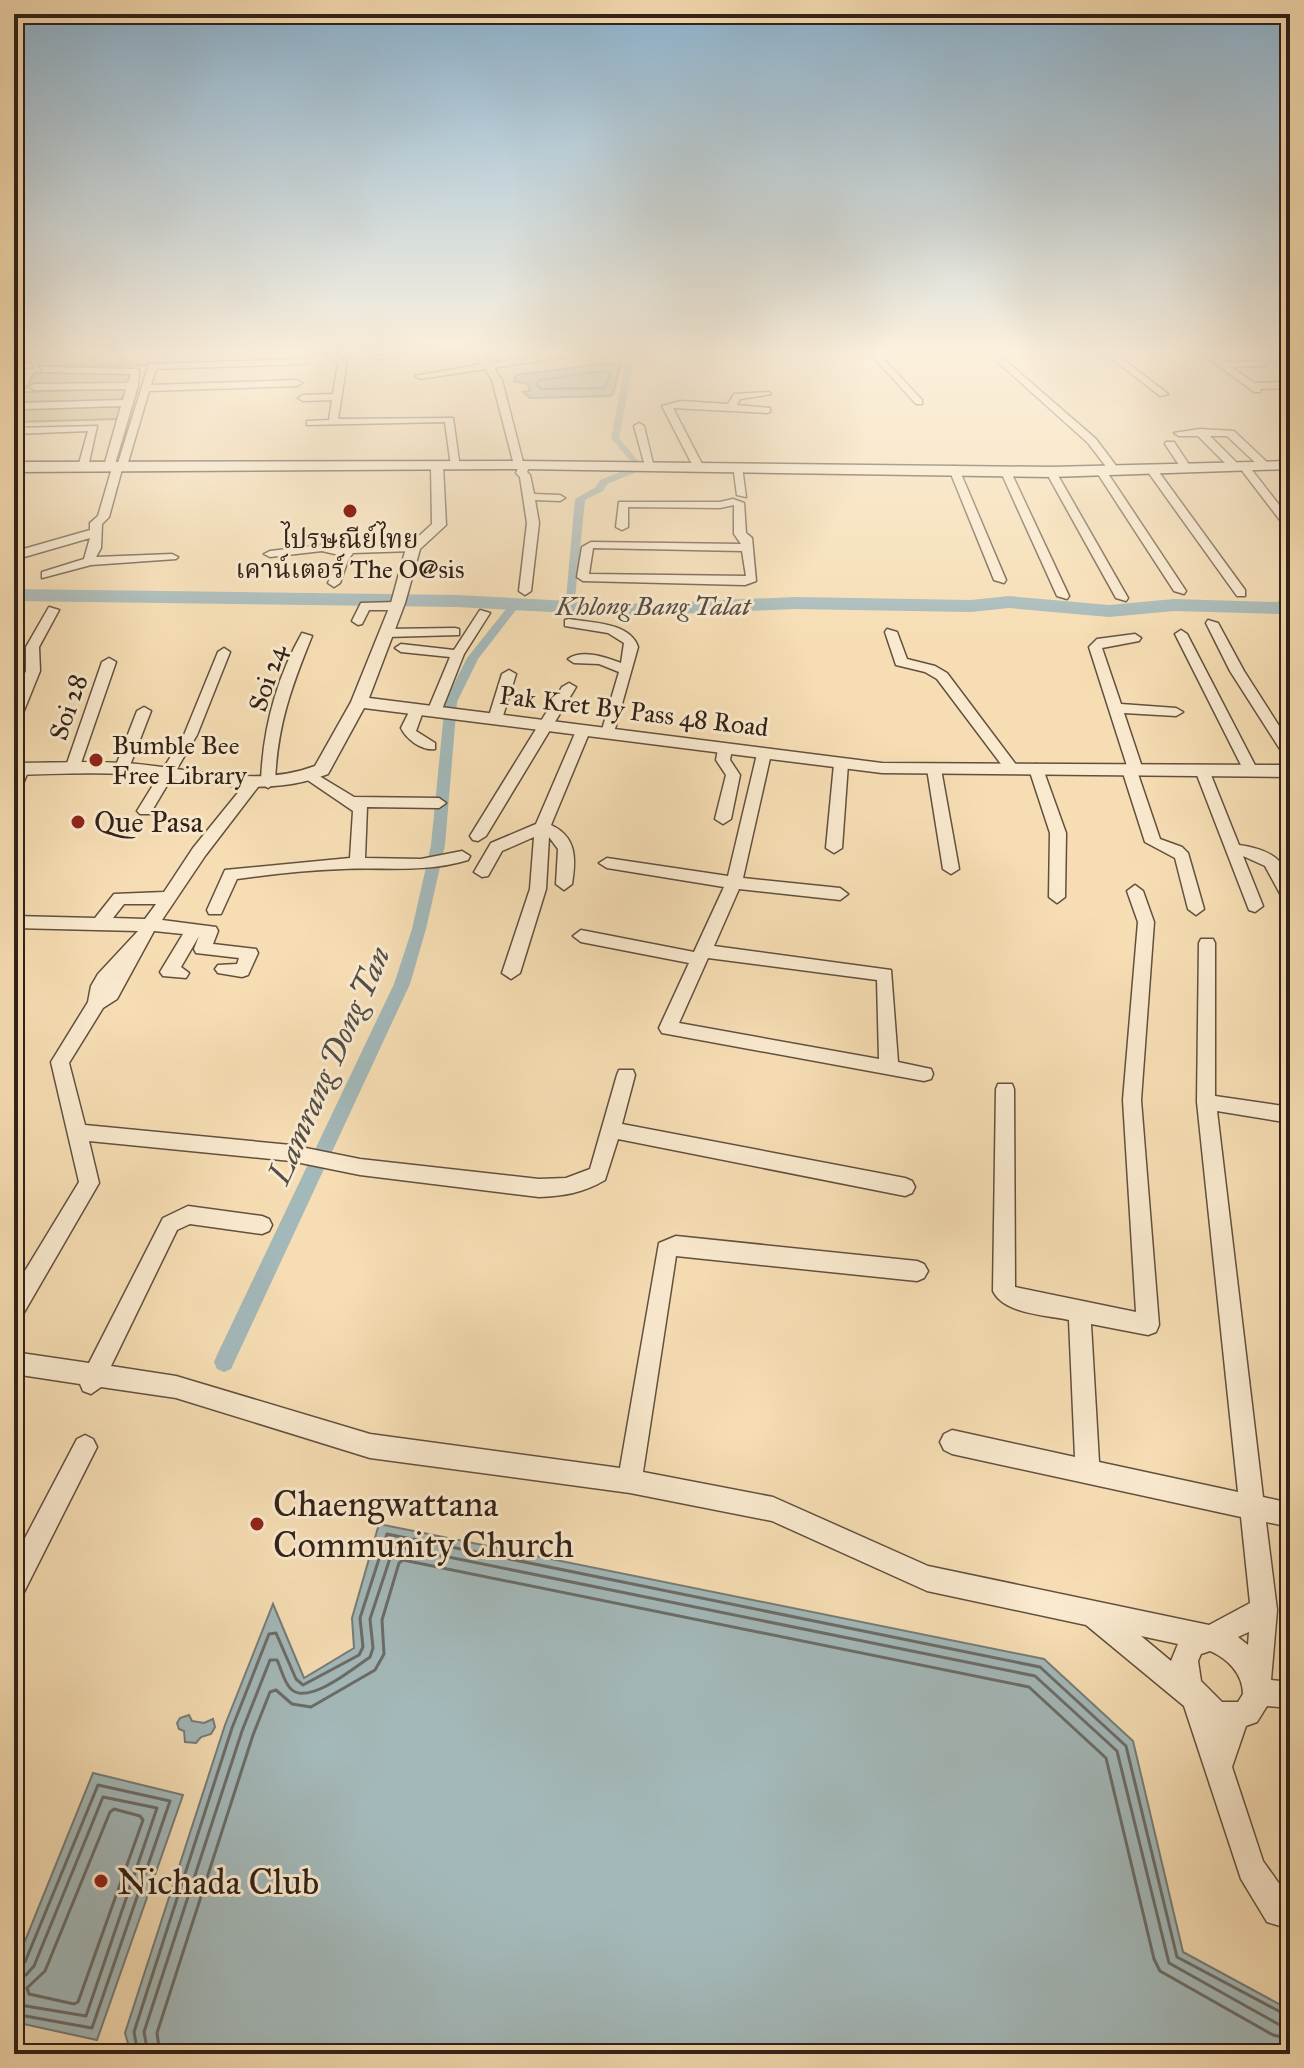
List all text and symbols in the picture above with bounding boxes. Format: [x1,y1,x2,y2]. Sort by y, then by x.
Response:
marker: ไปรษณีย์ไทย เคาน์เตอร์ The O@sis [341,502,359,520]
place label: ไปรษณีย์ไทย เคาน์เตอร์ The O@sis [236,521,465,585]
water label: Khlong Bang Talat [554,590,752,622]
street label: Soi 24 [241,640,293,715]
street label: Soi 28 [42,670,94,744]
street label: Pak Kret By Pass 48 Road [498,679,770,743]
place label: Bumble Bee Free Library [112,729,247,791]
marker: Bumble Bee Free Library [87,751,105,769]
place label: Que Pasa [94,804,203,840]
marker: Que Pasa [69,813,87,831]
water label: Lamrang Dong Tan [259,940,399,1192]
place label: Chaengwattana Community Church [273,1482,574,1567]
marker: Chaengwattana Community Church [248,1515,266,1533]
place label: Nichada Club [117,1860,319,1904]
marker: Nichada Club [92,1872,110,1890]

